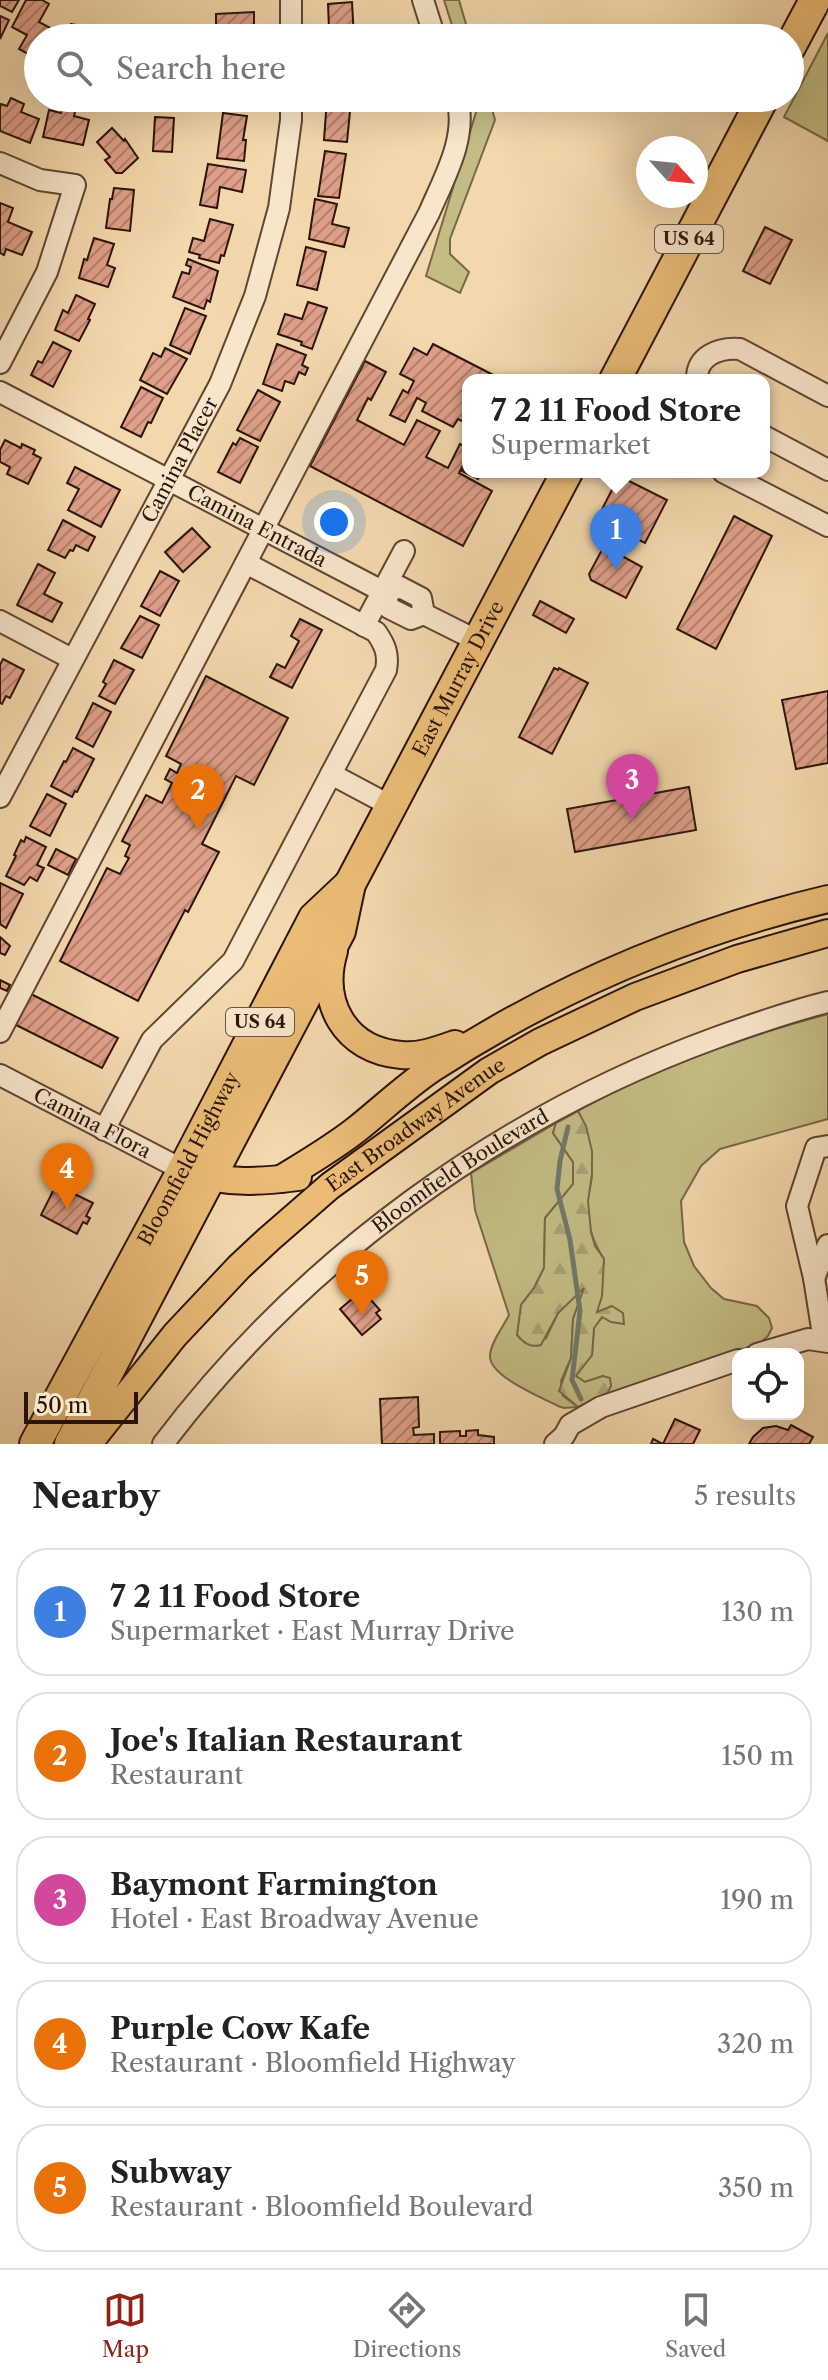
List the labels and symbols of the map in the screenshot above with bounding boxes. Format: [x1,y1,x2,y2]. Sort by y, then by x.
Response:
north arrow [636,136,708,208]
road number: US 64 [655,225,723,253]
street label: Camina Placer [136,392,223,527]
street label: Camina Entrada [183,480,331,572]
your location [314,502,354,542]
pin: 1 [590,504,642,570]
street label: East Murray Drive [407,597,509,760]
pin: 3 [606,754,658,820]
pin: 2 [172,764,224,830]
road number: US 64 [226,1008,294,1036]
street label: East Broadway Avenue [321,1052,509,1197]
street label: Bloomfield Highway [133,1067,244,1250]
street label: Camina Flora [30,1083,155,1163]
street label: Bloomfield Boulevard [367,1104,553,1238]
pin: 4 [41,1143,93,1209]
pin: 5 [336,1250,388,1316]
scale bar [24,1388,138,1424]

